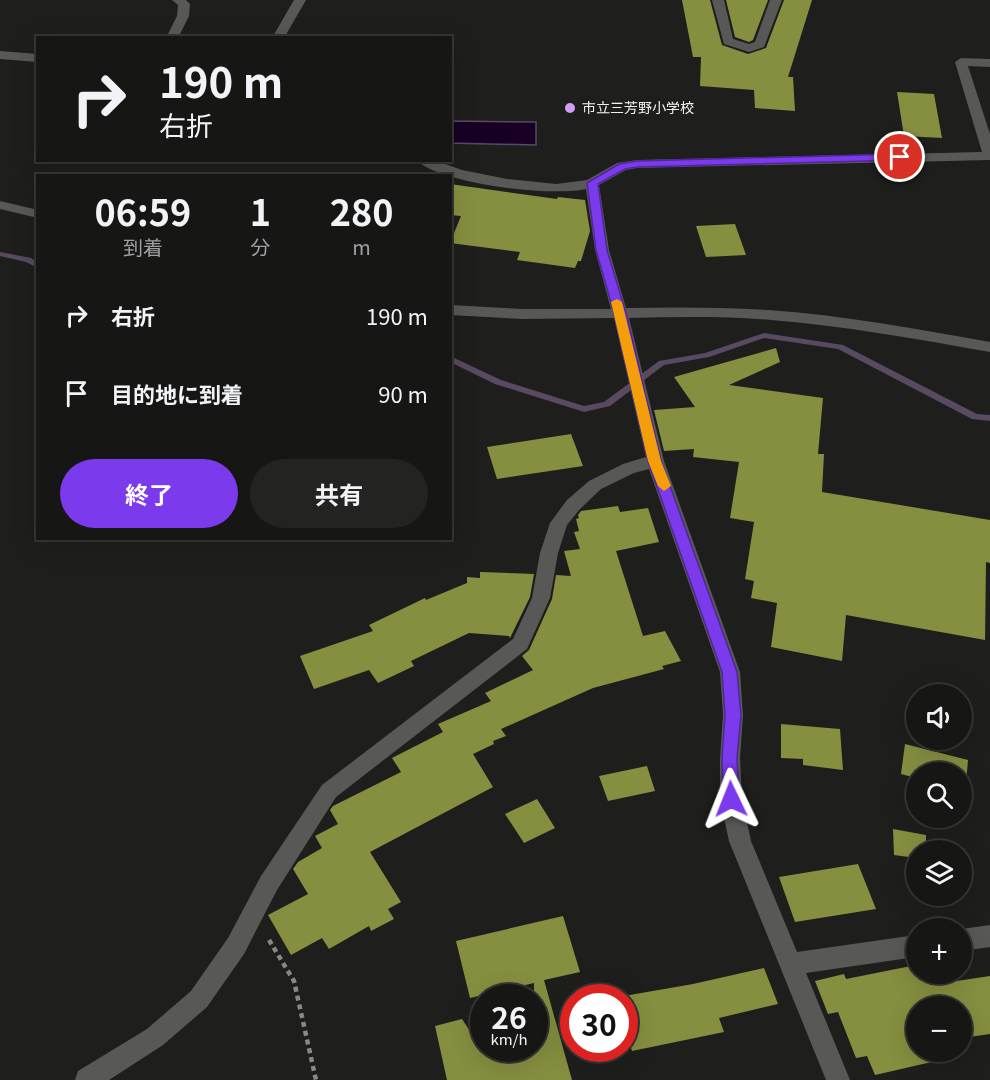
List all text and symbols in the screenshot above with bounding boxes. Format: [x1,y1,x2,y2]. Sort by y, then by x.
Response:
text: 190 m [159,49,283,110]
icon: right [60,60,138,138]
place label: 市立三芳野小学校 [582,97,694,117]
marker: 市立三芳野小学校 [563,101,577,115]
text: 右折 [159,105,213,144]
pin [874,131,925,182]
icon: arrive [883,140,916,173]
text: 06:59 [95,184,191,236]
text: 1 [250,184,271,236]
text: 280 [330,184,393,236]
text: 到着 [123,232,163,261]
text: 分 [250,232,270,261]
text: m [352,232,371,261]
icon: right [60,299,93,332]
text: 右折 [111,299,155,331]
text: 190 m [366,299,428,331]
icon: arrive [60,377,93,410]
text: 目的地に到着 [111,377,243,409]
text: 90 m [378,377,428,409]
button: 終了 [60,459,238,528]
button: 共有 [250,459,428,528]
map controls [906,684,972,1062]
button: sound [906,684,972,750]
button: search [906,762,972,828]
position arrow [699,767,763,831]
button: layers [906,840,972,906]
button: + [906,918,972,984]
speed limit sign: 30 [560,984,638,1062]
text: 26 [491,994,527,1038]
button: − [906,996,972,1062]
text: km/h [490,1028,528,1049]

